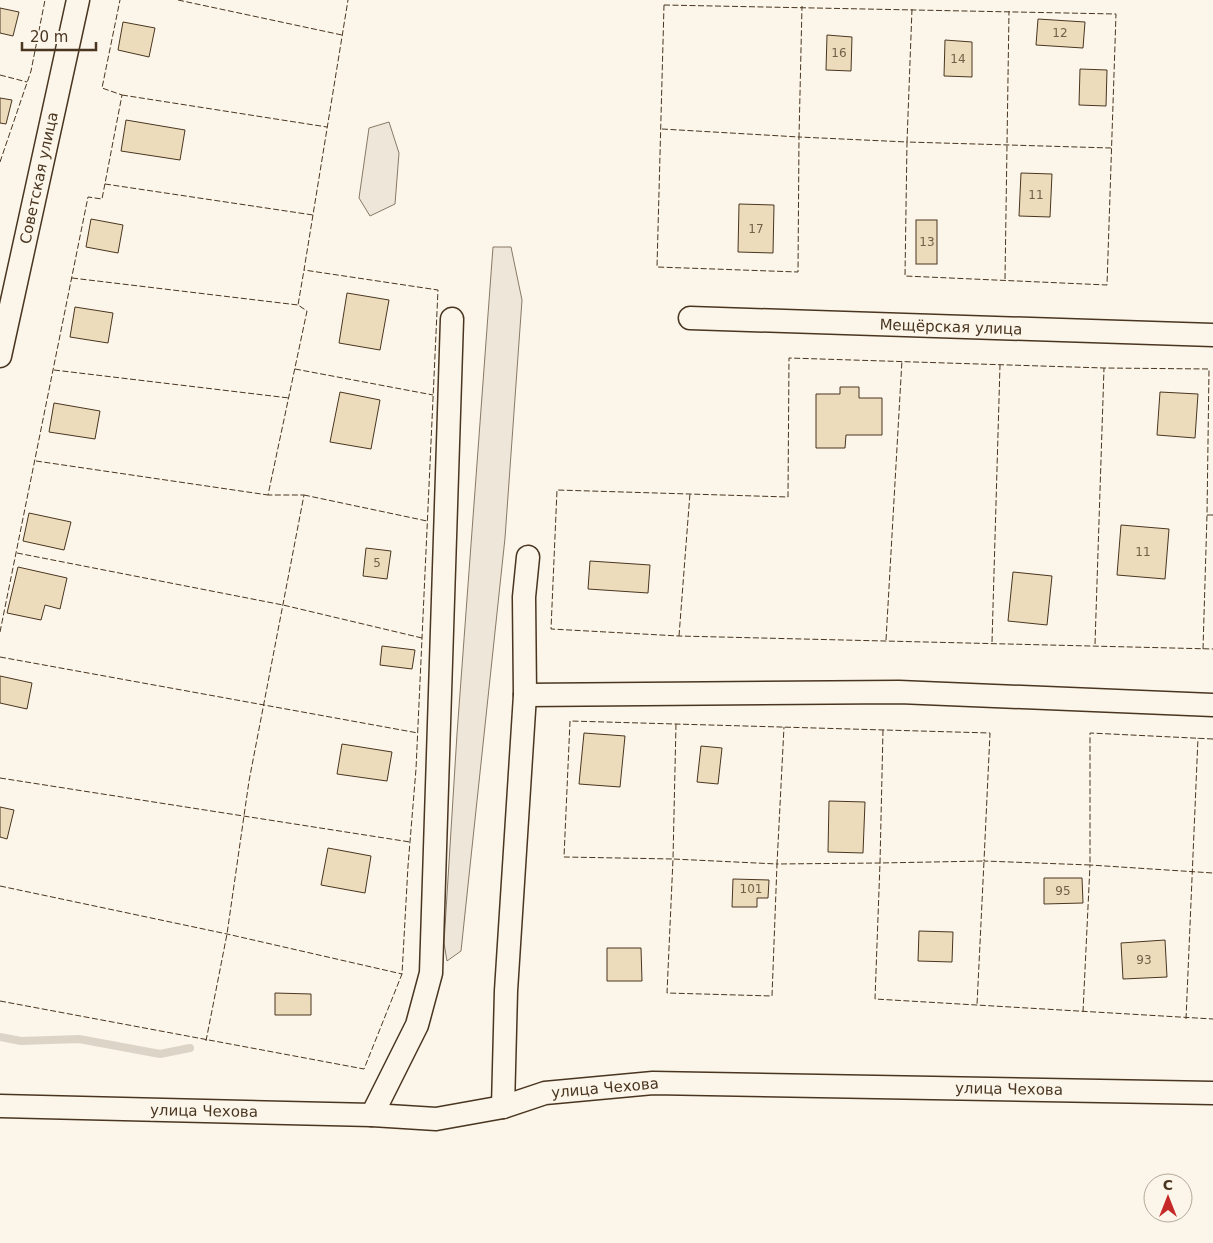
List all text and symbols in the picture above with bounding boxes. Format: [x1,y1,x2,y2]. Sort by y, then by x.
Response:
scale bar [22,20,96,52]
house number: 12 [1052,26,1068,40]
text: 20 m [30,28,68,46]
house number: 16 [831,46,847,60]
house number: 14 [950,52,966,66]
street label: Советская улица [16,110,62,246]
house number: 11 [1028,188,1044,202]
house number: 17 [748,222,764,236]
house number: 13 [919,235,935,249]
street label: Мещёрская улица [879,316,1023,338]
house number: 11 [1135,545,1151,559]
house number: 5 [373,556,381,570]
house number: 101 [740,882,762,896]
house number: 95 [1055,884,1071,898]
house number: 93 [1136,953,1152,967]
street label: улица Чехова [550,1074,660,1102]
street label: улица Чехова [955,1079,1063,1099]
street label: улица Чехова [150,1101,258,1121]
north arrow [1143,1173,1193,1223]
text: С [1163,1177,1173,1193]

